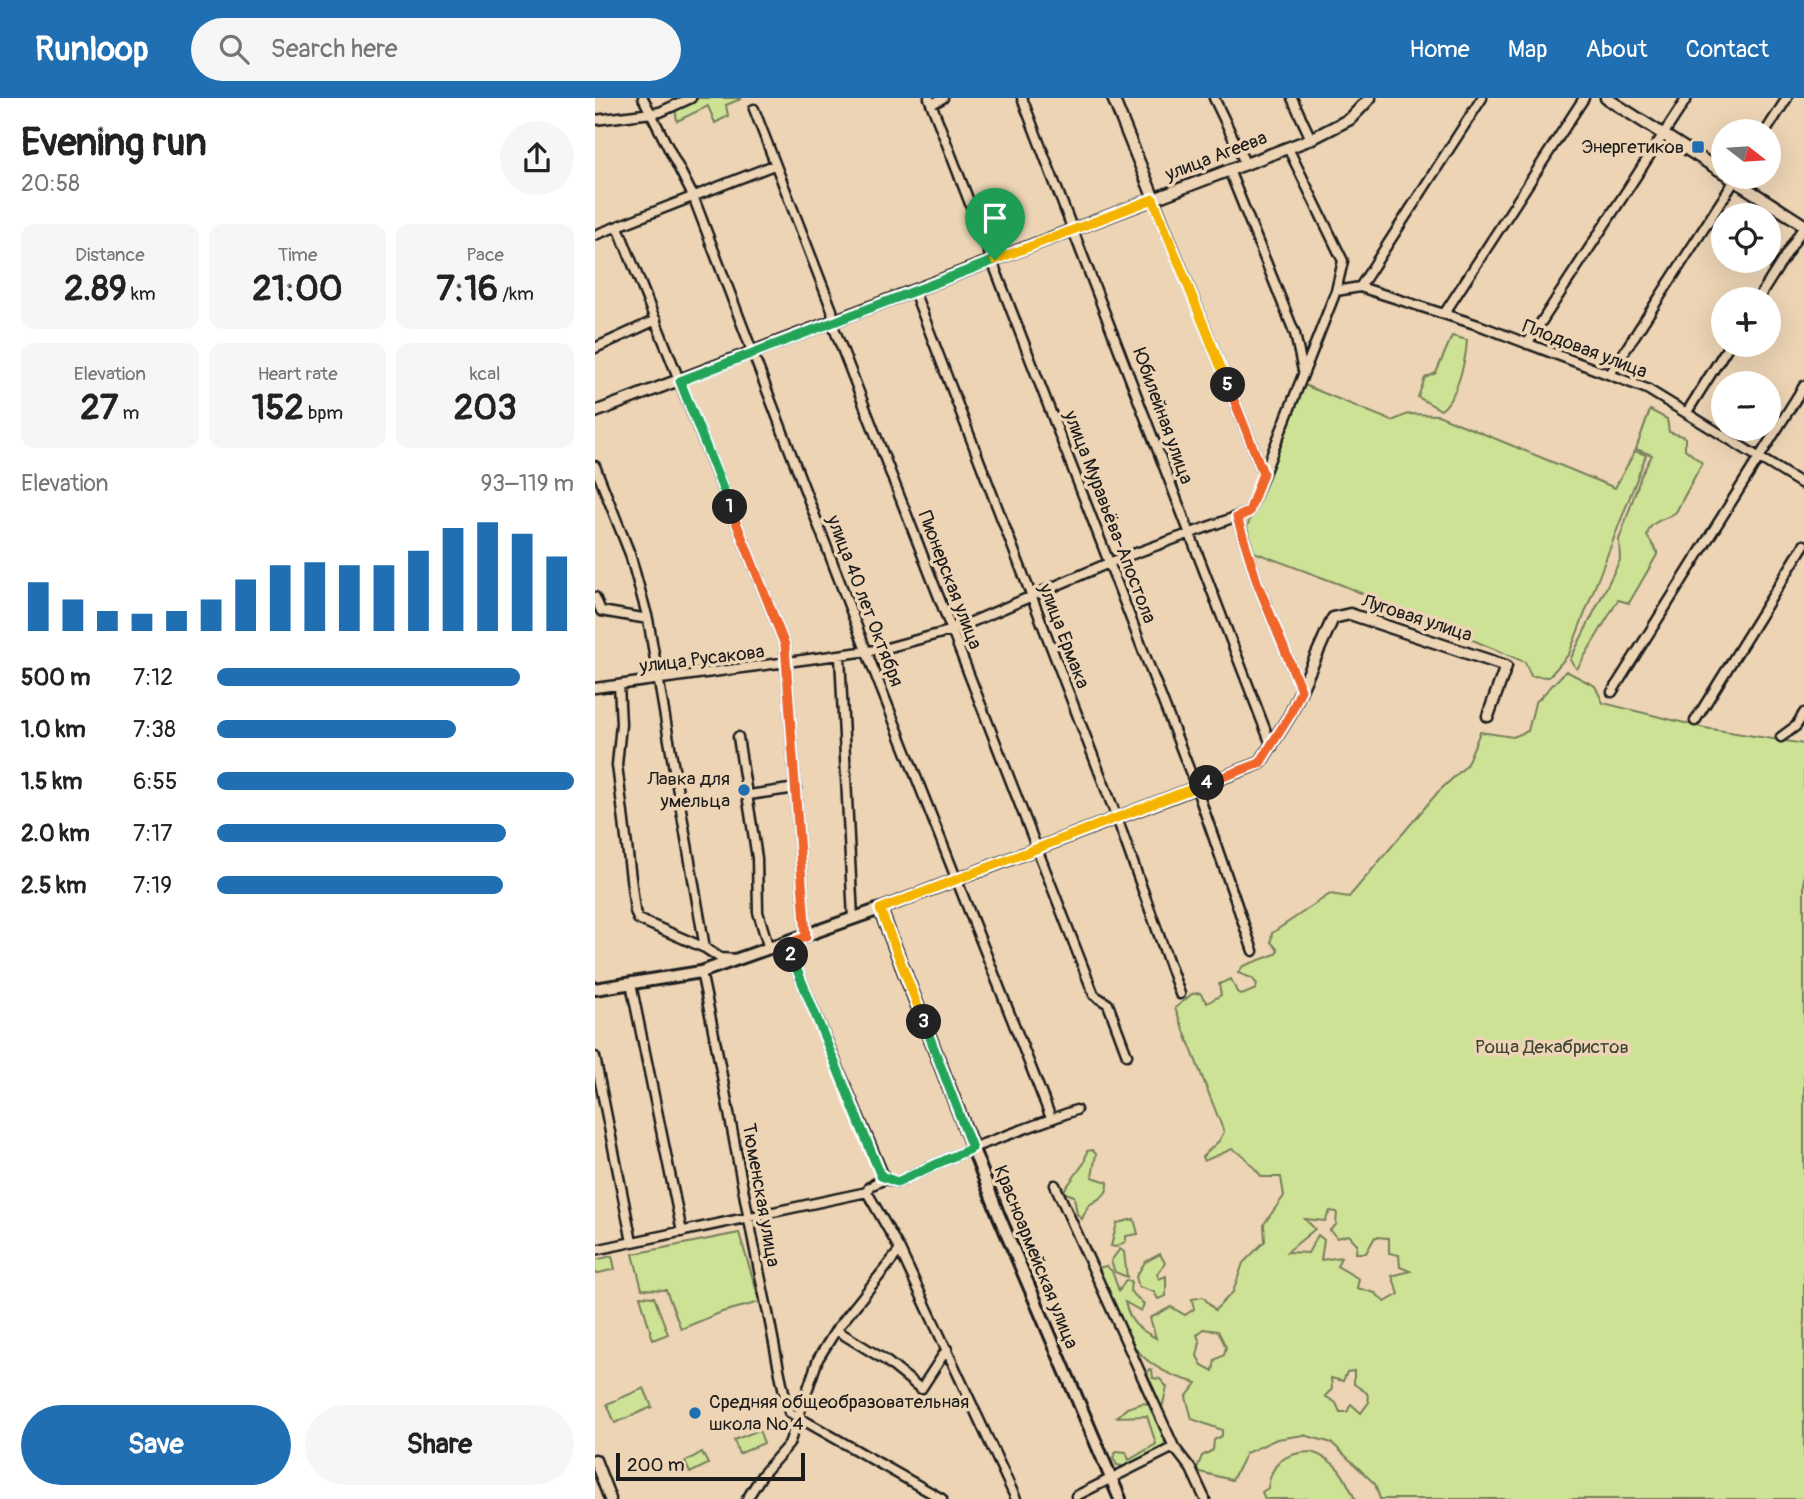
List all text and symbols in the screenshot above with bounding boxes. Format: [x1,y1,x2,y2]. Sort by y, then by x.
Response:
search box [191,18,681,81]
text: Runloop [35,29,149,70]
icon: search [215,30,253,68]
text: Search here [271,33,398,65]
text: Home [1409,35,1470,64]
text: Map [1508,35,1548,64]
text: About [1586,35,1648,64]
text: Contact [1686,35,1769,64]
text: Evening run [21,119,207,167]
north arrow [1711,119,1781,189]
map controls [1711,119,1781,441]
button: share [500,121,574,195]
street label: улица Агеева [1161,126,1270,187]
place label: Энергетиков [1582,135,1684,159]
marker: Энергетиков [1690,139,1706,155]
text: 20:58 [21,169,80,198]
pin [965,188,1025,260]
icon: arrive [976,199,1014,237]
button: locate [1711,203,1781,273]
text: Distance [75,243,145,267]
text: Time [278,243,317,267]
text: Pace [466,243,504,267]
text: 2.89 [64,267,127,311]
text: 21:00 [252,267,343,311]
text: 7:16 [436,267,498,311]
text: km [127,282,156,306]
text: /km [498,282,534,306]
button: + [1711,287,1781,357]
street label: Плодовая улица [1519,314,1651,384]
street label: Юбилейная улица [1127,345,1199,487]
text: Elevation [74,362,146,386]
text: Heart rate [257,362,338,386]
text: kcal [470,362,501,386]
pin: 5 [1211,368,1245,402]
button: − [1711,371,1781,441]
text: 5 [1222,372,1233,396]
text: 27 [80,386,118,430]
text: 152 [252,386,304,430]
text: 203 [454,386,517,430]
text: m [118,401,139,425]
text: bpm [304,401,343,425]
street label: улица Муравьёва-Апостола [1058,406,1162,627]
text: Elevation [21,469,109,498]
text: 93–119 m [481,469,574,498]
pin: 1 [713,490,747,524]
text: 1 [726,494,733,518]
street label: Пионерская улица [913,507,988,653]
street label: улица 40 лет Октября [821,511,909,690]
street label: улица Ермака [1033,579,1095,692]
street label: Луговая улица [1358,589,1475,647]
street label: улица Русакова [637,639,766,679]
text: 500 m [21,663,90,692]
text: 7:12 [133,663,173,692]
text: 1.0 km [21,715,86,744]
text: 7:38 [133,715,176,744]
pin: 4 [1189,766,1225,800]
text: 1.5 km [21,767,83,796]
text: 6:55 [133,767,177,796]
place label: Лавка для умельца [646,767,730,813]
text: 4 [1201,770,1212,794]
marker: Лавка для умельца [736,782,752,798]
text: 2.0 km [21,819,90,848]
text: 7:17 [133,819,172,848]
text: 2.5 km [21,871,86,900]
text: 7:19 [133,871,172,900]
pin: 2 [773,938,809,972]
text: 2 [785,942,796,966]
pin: 3 [907,1004,941,1040]
text: 3 [918,1009,929,1033]
park label: Роща Декабристов [1475,1035,1629,1059]
street label: Тюменская улица [737,1121,785,1269]
street label: Красноармейская улица [988,1162,1084,1352]
place label: Средняя общеобразовательная школа № 4 [709,1390,969,1436]
button: Save [21,1405,291,1485]
button: Share [305,1405,574,1485]
marker: Средняя общеобразовательная школа № 4 [687,1405,703,1421]
scale bar [616,1450,805,1482]
text: 200 m [627,1453,685,1477]

